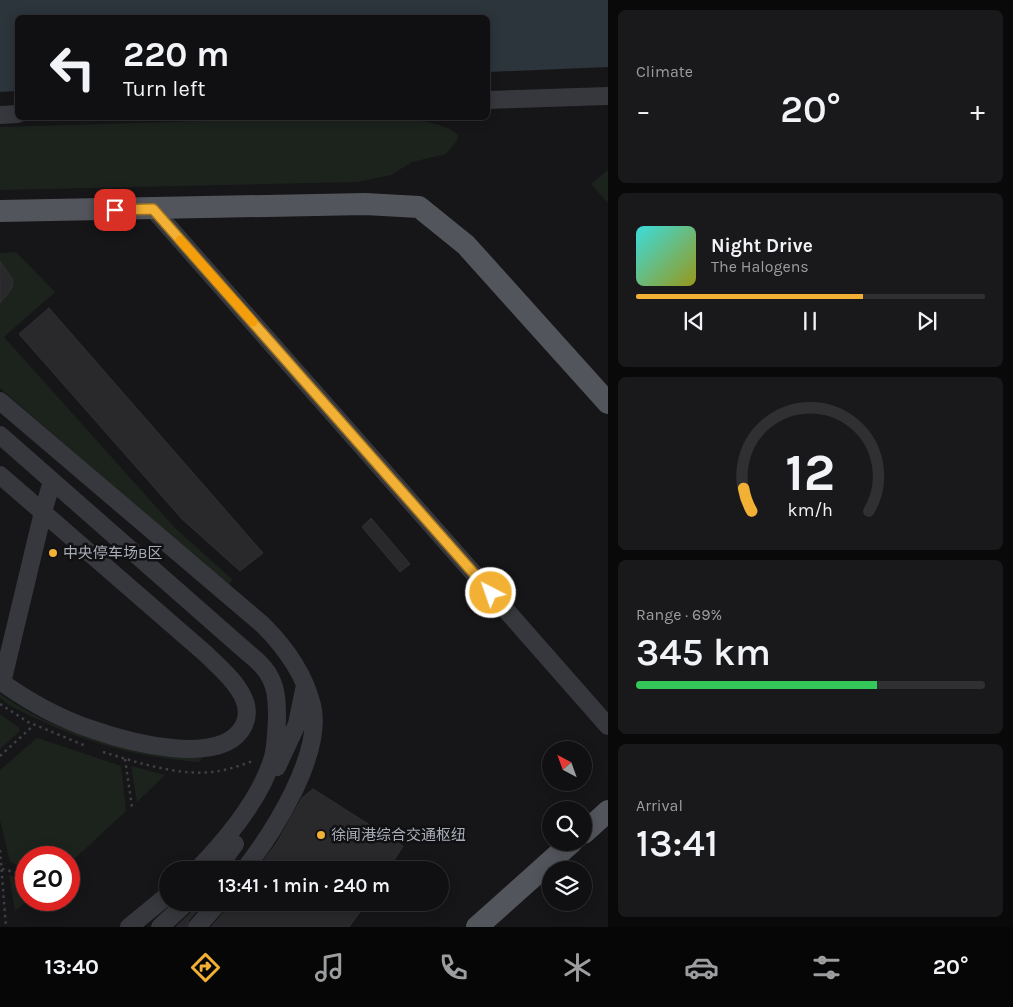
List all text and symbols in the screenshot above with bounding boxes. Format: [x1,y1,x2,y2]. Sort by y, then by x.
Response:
text: 220 m [123,34,230,75]
icon: left [40,35,105,100]
text: Climate [636,62,693,81]
text: Turn left [123,76,206,102]
text: 20° [780,87,841,132]
text: − [636,94,651,127]
text: + [970,94,985,127]
pin [94,189,136,231]
icon: arrive [101,196,129,224]
text: Night Drive [711,235,813,257]
text: The Halogens [711,257,809,276]
icon: previous [680,307,708,335]
icon: pause [796,307,824,335]
icon: next [913,307,941,335]
text: 12 [786,442,836,503]
text: km/h [788,500,833,521]
place label: 中央停车场B区 [63,544,162,562]
marker: 中央停车场B区 [47,547,59,559]
position arrow [464,566,516,618]
text: Range · 69% [636,605,722,624]
text: 345 km [636,630,771,675]
north arrow [542,741,592,791]
map controls [542,741,592,911]
text: Arrival [636,796,683,815]
button: search [542,801,592,851]
text: 13:41 [636,821,718,866]
place label: 徐闻港综合交通枢纽 [331,826,466,844]
marker: 徐闻港综合交通枢纽 [315,829,327,841]
speed limit sign: 20 [15,846,80,911]
button: layers [542,861,592,911]
text: 13:41 · 1 min · 240 m [218,875,390,897]
icon: directions [188,950,223,985]
icon: music [312,950,347,985]
icon: phone [436,950,471,985]
icon: climate [560,950,595,985]
icon: car [684,950,719,985]
icon: filters [809,950,844,985]
text: 13:40 [45,954,99,980]
text: 20° [933,954,968,980]

